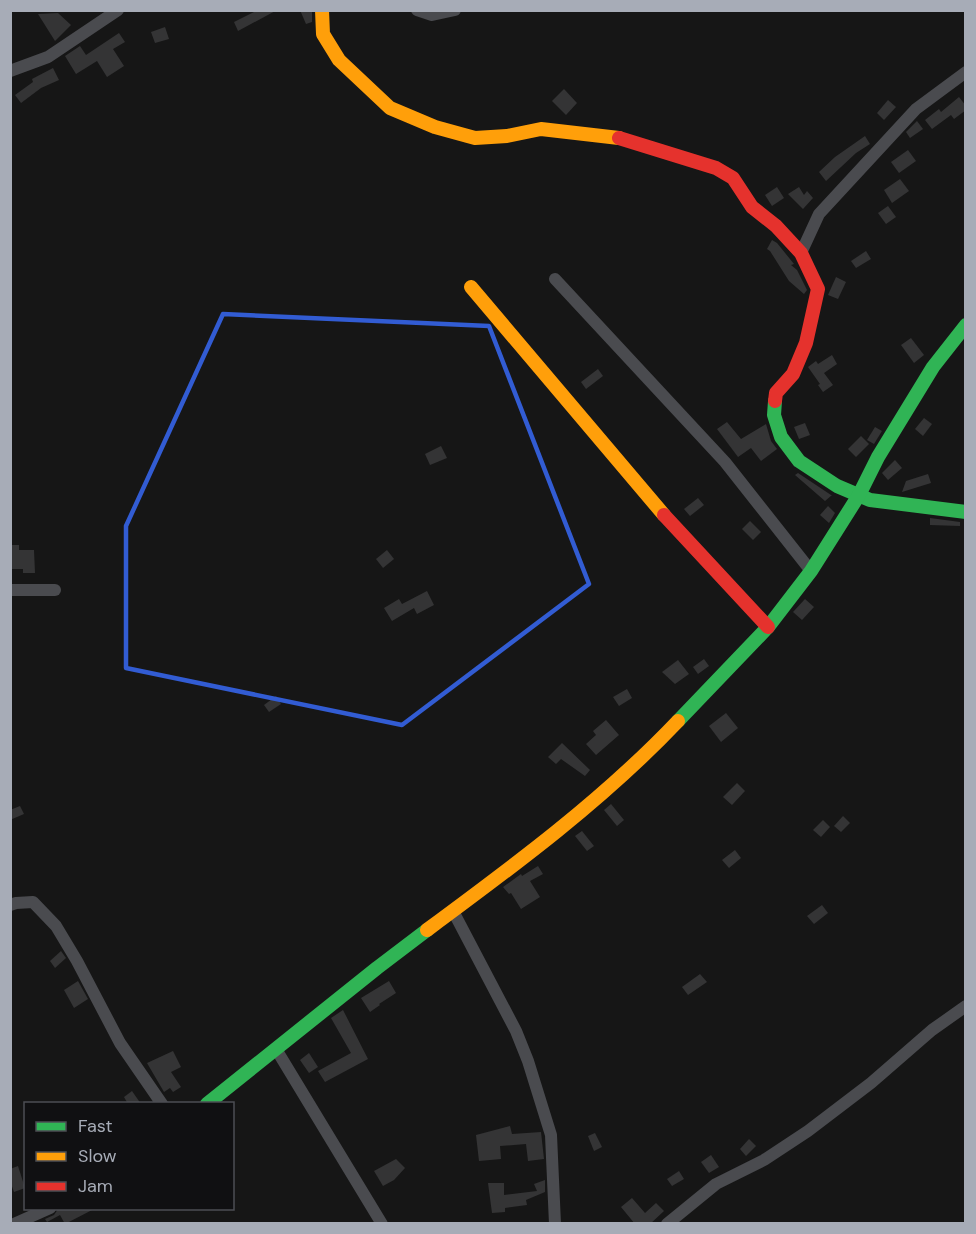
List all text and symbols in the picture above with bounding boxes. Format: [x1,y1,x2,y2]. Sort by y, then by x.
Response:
legend [24,1102,234,1210]
text: Fast [78,1114,113,1138]
text: Slow [78,1144,117,1168]
text: Jam [78,1174,113,1198]

